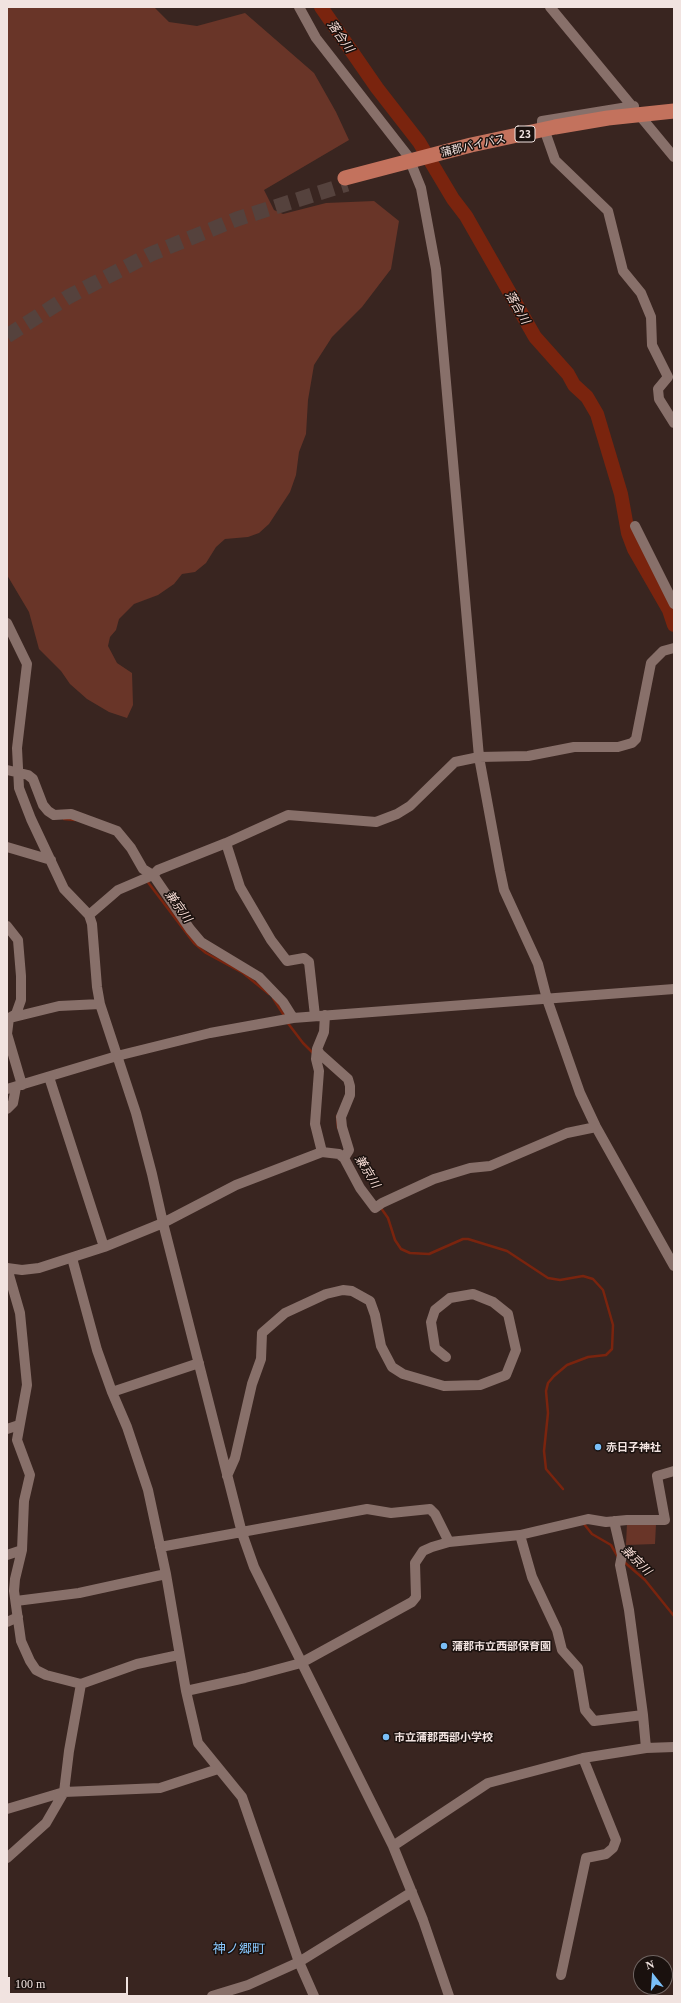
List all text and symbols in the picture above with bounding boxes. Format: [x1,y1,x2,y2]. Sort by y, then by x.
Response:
water label: 落合川 [325,17,357,55]
road number: 23 [515,126,535,142]
street label: 蒲郡バイパス [439,131,507,159]
water label: 落合川 [503,288,533,326]
water label: 兼京川 [163,887,195,925]
water label: 兼京川 [353,1152,383,1190]
place label: 赤日子神社 [606,1440,661,1454]
marker: 赤日子神社 [593,1442,603,1452]
water label: 兼京川 [619,1542,655,1578]
place label: 蒲郡市立西部保育園 [452,1639,551,1653]
marker: 蒲郡市立西部保育園 [439,1641,449,1651]
place label: 市立蒲郡西部小学校 [394,1730,493,1744]
marker: 市立蒲郡西部小学校 [381,1732,391,1742]
district label: 神ノ郷町 [213,1940,265,1956]
north arrow [633,1955,673,1995]
text: N [644,1958,655,1971]
scale bar [10,1969,130,1995]
text: 100 m [15,1977,45,1991]

